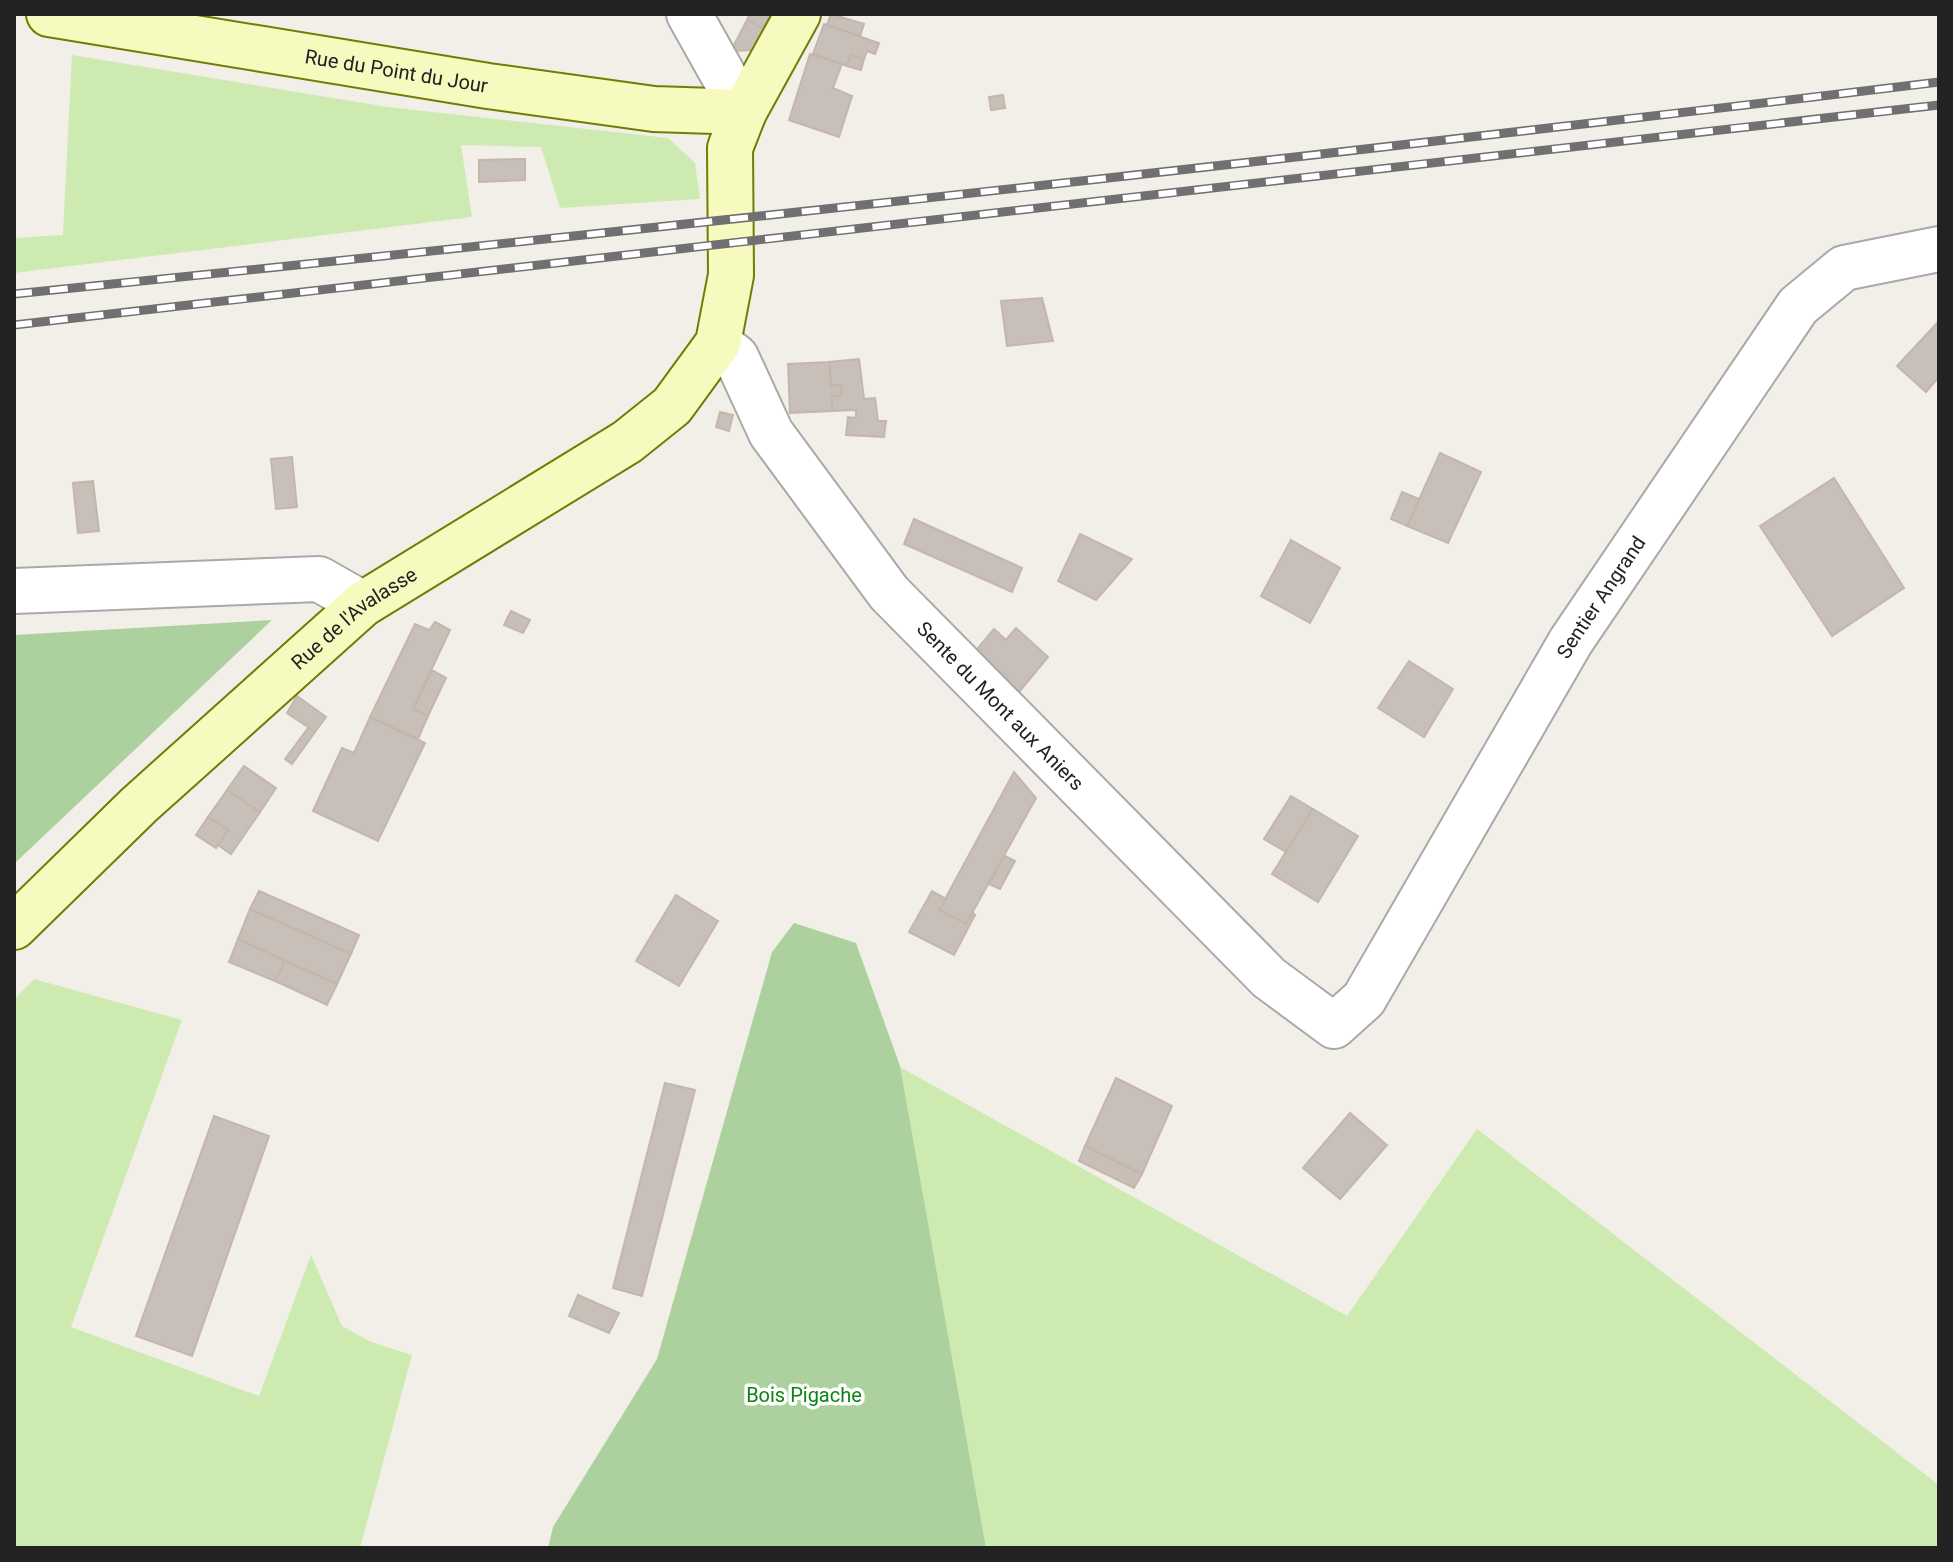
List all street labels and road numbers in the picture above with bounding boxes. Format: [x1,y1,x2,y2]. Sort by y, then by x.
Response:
street label: Rue du Point du Jour [303,44,490,98]
street label: Sentier Angrand [1552,531,1651,663]
street label: Rue de l'Avalasse [286,562,421,674]
street label: Sente du Mont aux Aniers [912,616,1089,795]

